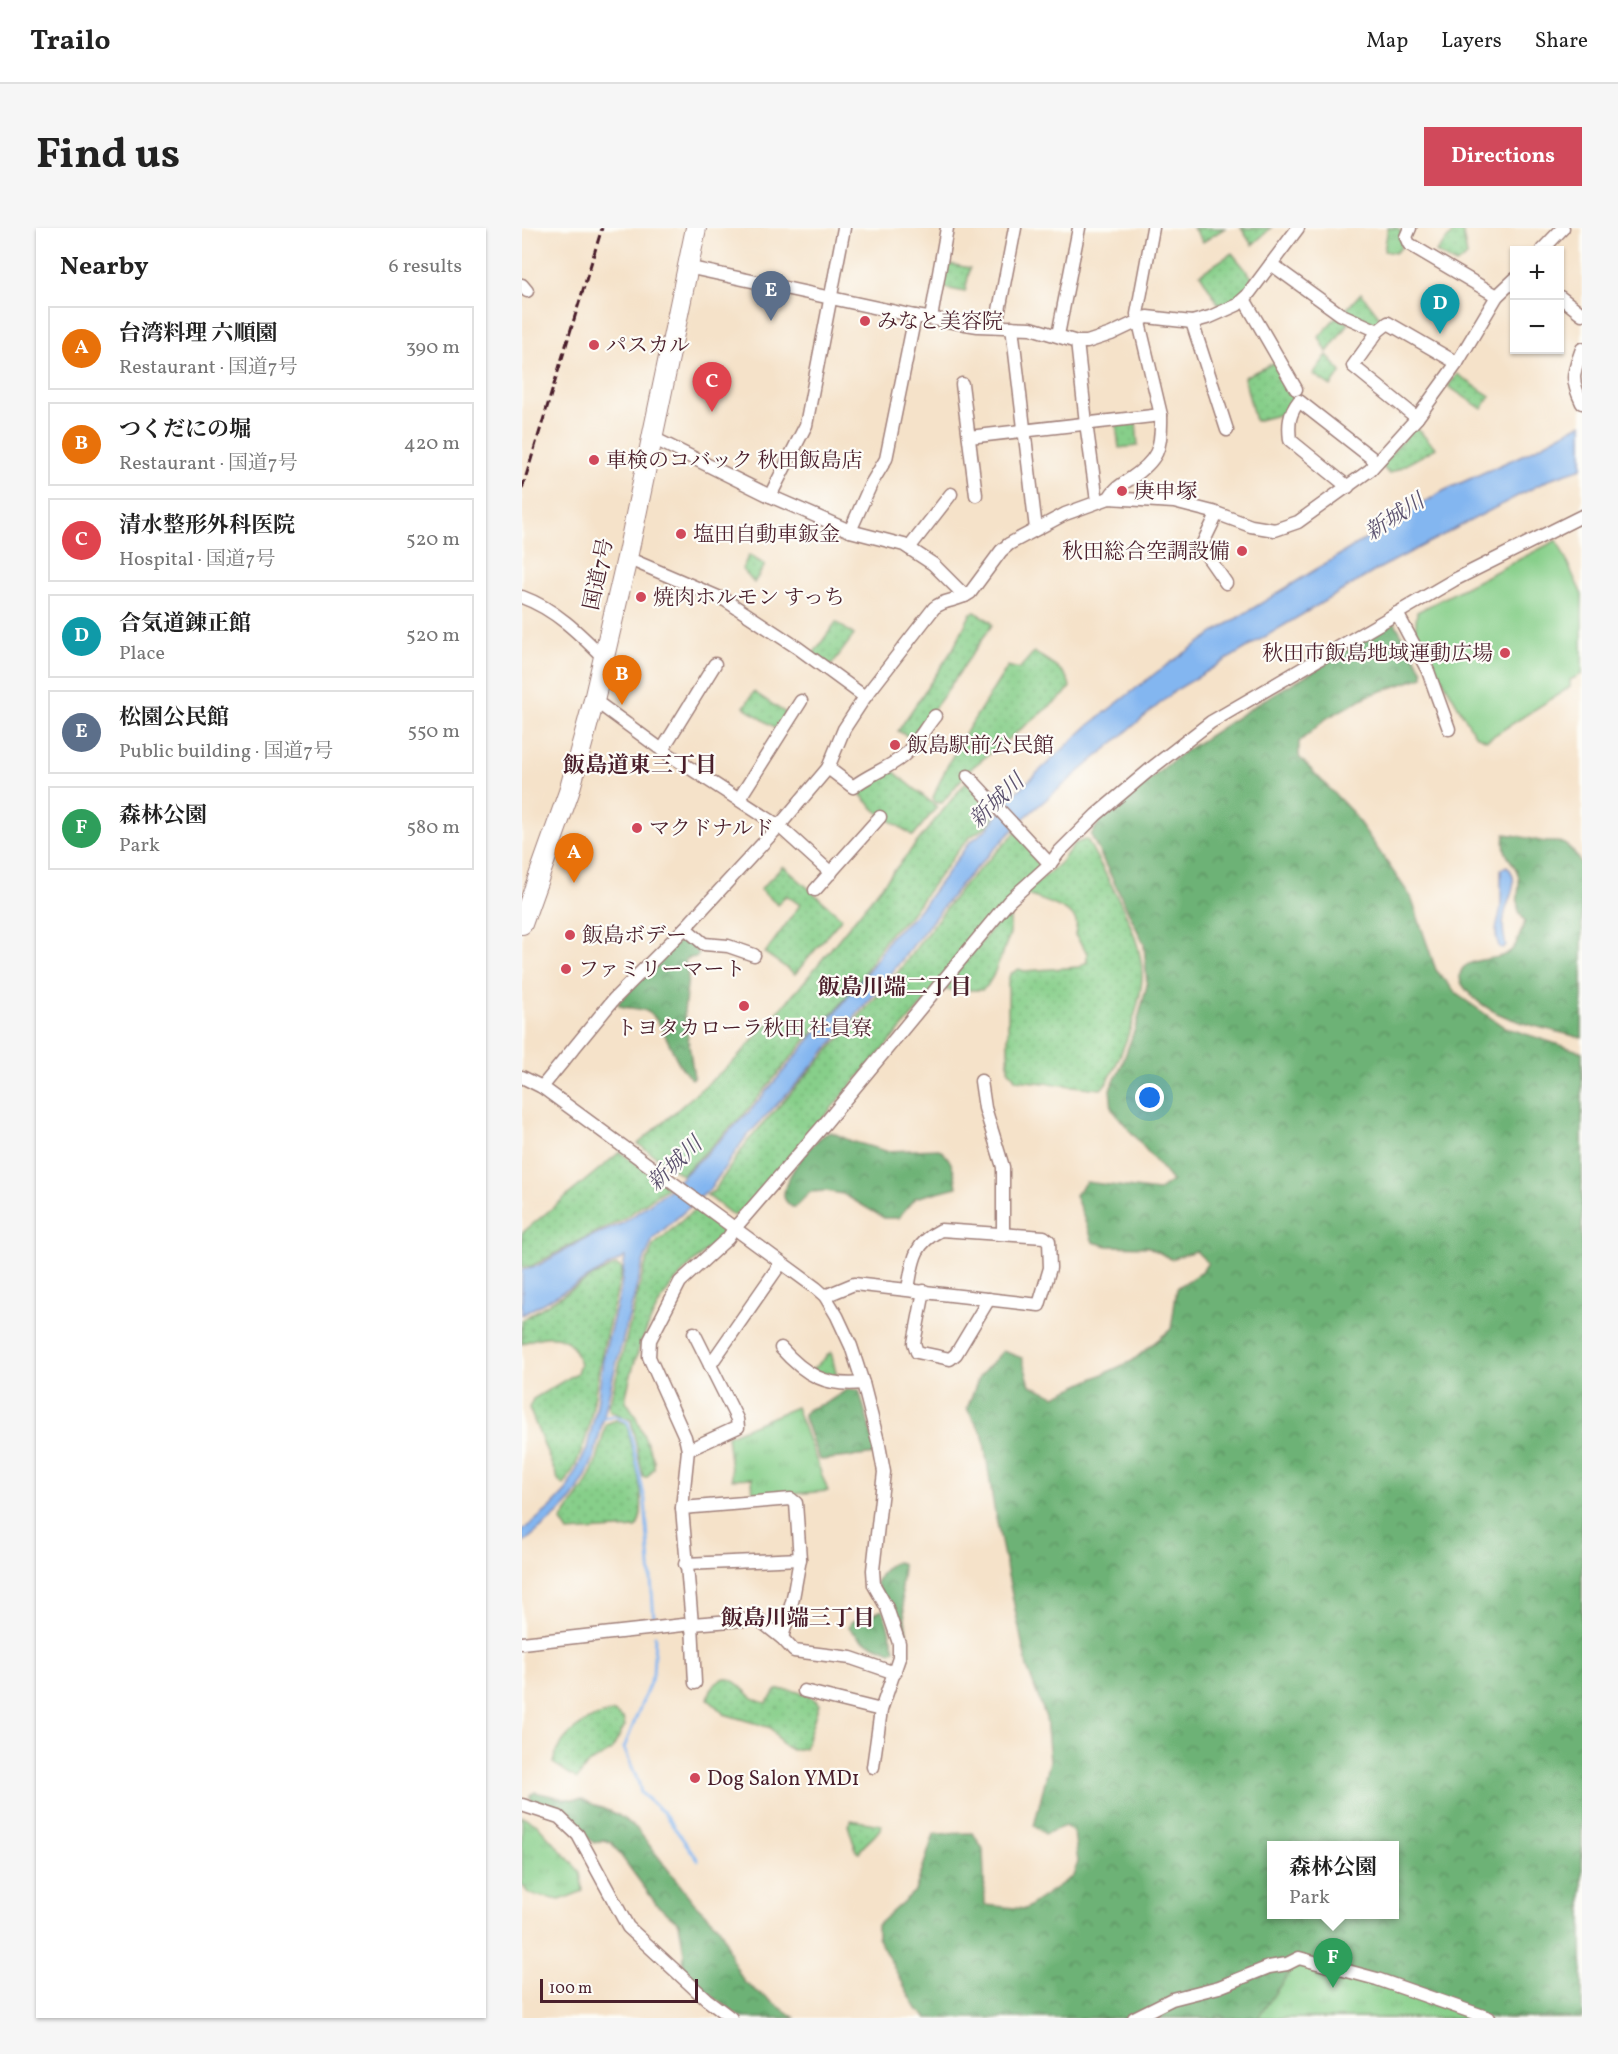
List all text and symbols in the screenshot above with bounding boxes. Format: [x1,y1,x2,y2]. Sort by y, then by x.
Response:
text: Trailo [30,22,111,61]
text: Map [1366,27,1408,56]
text: Layers [1441,27,1502,56]
text: Share [1535,27,1588,56]
text: Find us [36,127,180,186]
button: Directions [1424,127,1582,186]
map controls [1510,246,1564,354]
button: + [1510,246,1564,300]
text: Nearby [60,249,149,285]
text: 6 results [389,253,462,281]
pin: E [752,272,790,321]
pin: D [1420,285,1460,334]
button: − [1510,300,1564,354]
place label: みなと美容院 [877,308,1003,337]
marker: みなと美容院 [858,314,872,328]
text: 台湾料理 六順園 [119,319,277,350]
place label: パスカル [606,332,690,361]
text: A [74,334,89,362]
text: 390 m [406,334,460,362]
marker: パスカル [587,338,601,352]
text: Restaurant · 国道7号 [119,354,298,382]
pin: C [692,362,732,412]
text: つくだにの堀 [119,415,251,446]
text: B [75,430,88,458]
text: 420 m [404,430,460,458]
place label: 車検のコバック 秋田飯島店 [606,447,862,476]
text: Restaurant · 国道7号 [119,450,298,478]
marker: 車検のコバック 秋田飯島店 [587,453,601,467]
place label: 庚申塚 [1134,478,1197,507]
marker: 庚申塚 [1115,484,1129,498]
water label: 新城川 [1359,486,1433,549]
text: 清水整形外科医院 [119,511,295,542]
place label: 塩田自動車鈑金 [693,521,840,550]
text: C [75,526,88,554]
text: 520 m [406,526,460,554]
marker: 塩田自動車鈑金 [674,527,688,541]
street label: 国道7号 [578,536,621,613]
place label: 秋田総合空調設備 [1062,538,1230,567]
marker: 秋田総合空調設備 [1235,544,1249,558]
text: Hospital · 国道7号 [119,546,275,574]
place label: 焼肉ホルモン すっち [653,584,845,613]
marker: 焼肉ホルモン すっち [634,590,648,604]
text: 合気道錬正館 [119,609,251,640]
text: D [74,622,89,650]
text: 520 m [406,622,460,650]
text: Place [119,640,165,668]
place label: 秋田市飯島地域運動広場 [1262,640,1493,669]
marker: 秋田市飯島地域運動広場 [1498,646,1512,660]
pin: B [602,656,642,705]
text: 松園公民館 [119,703,229,734]
text: E [75,718,88,746]
text: 550 m [407,718,460,746]
place label: 飯島駅前公民館 [907,732,1054,761]
text: Public building · 国道7号 [119,738,333,766]
marker: 飯島駅前公民館 [888,738,902,752]
district label: 飯島道東三丁目 [563,751,717,782]
water label: 新城川 [963,766,1034,836]
text: 森林公園 [119,801,207,832]
text: F [76,814,87,842]
text: 580 m [407,814,460,842]
place label: マクドナルド [649,815,774,844]
marker: マクドナルド [630,821,644,835]
text: Park [119,832,160,860]
pin: A [554,834,594,883]
place label: 飯島ボデー [582,922,687,951]
marker: 飯島ボデー [563,928,577,942]
place label: ファミリーマート [578,956,746,985]
marker: ファミリーマート [559,962,573,976]
district label: 飯島川端二丁目 [818,973,972,1004]
marker: トヨタカローラ秋田 社員寮 [737,999,751,1013]
place label: トヨタカローラ秋田 社員寮 [616,1015,872,1044]
your location [1135,1083,1164,1112]
water label: 新城川 [641,1129,712,1199]
district label: 飯島川端三丁目 [721,1604,875,1635]
place label: Dog Salon YMD1 [707,1765,860,1794]
marker: Dog Salon YMD1 [688,1771,702,1785]
popup [1267,1841,1399,1919]
text: 森林公園 [1289,1853,1377,1884]
text: Park [1289,1884,1330,1912]
pin: F [1314,1938,1352,1988]
scale bar [540,1976,698,2004]
text: 100 m [549,1978,592,2000]

